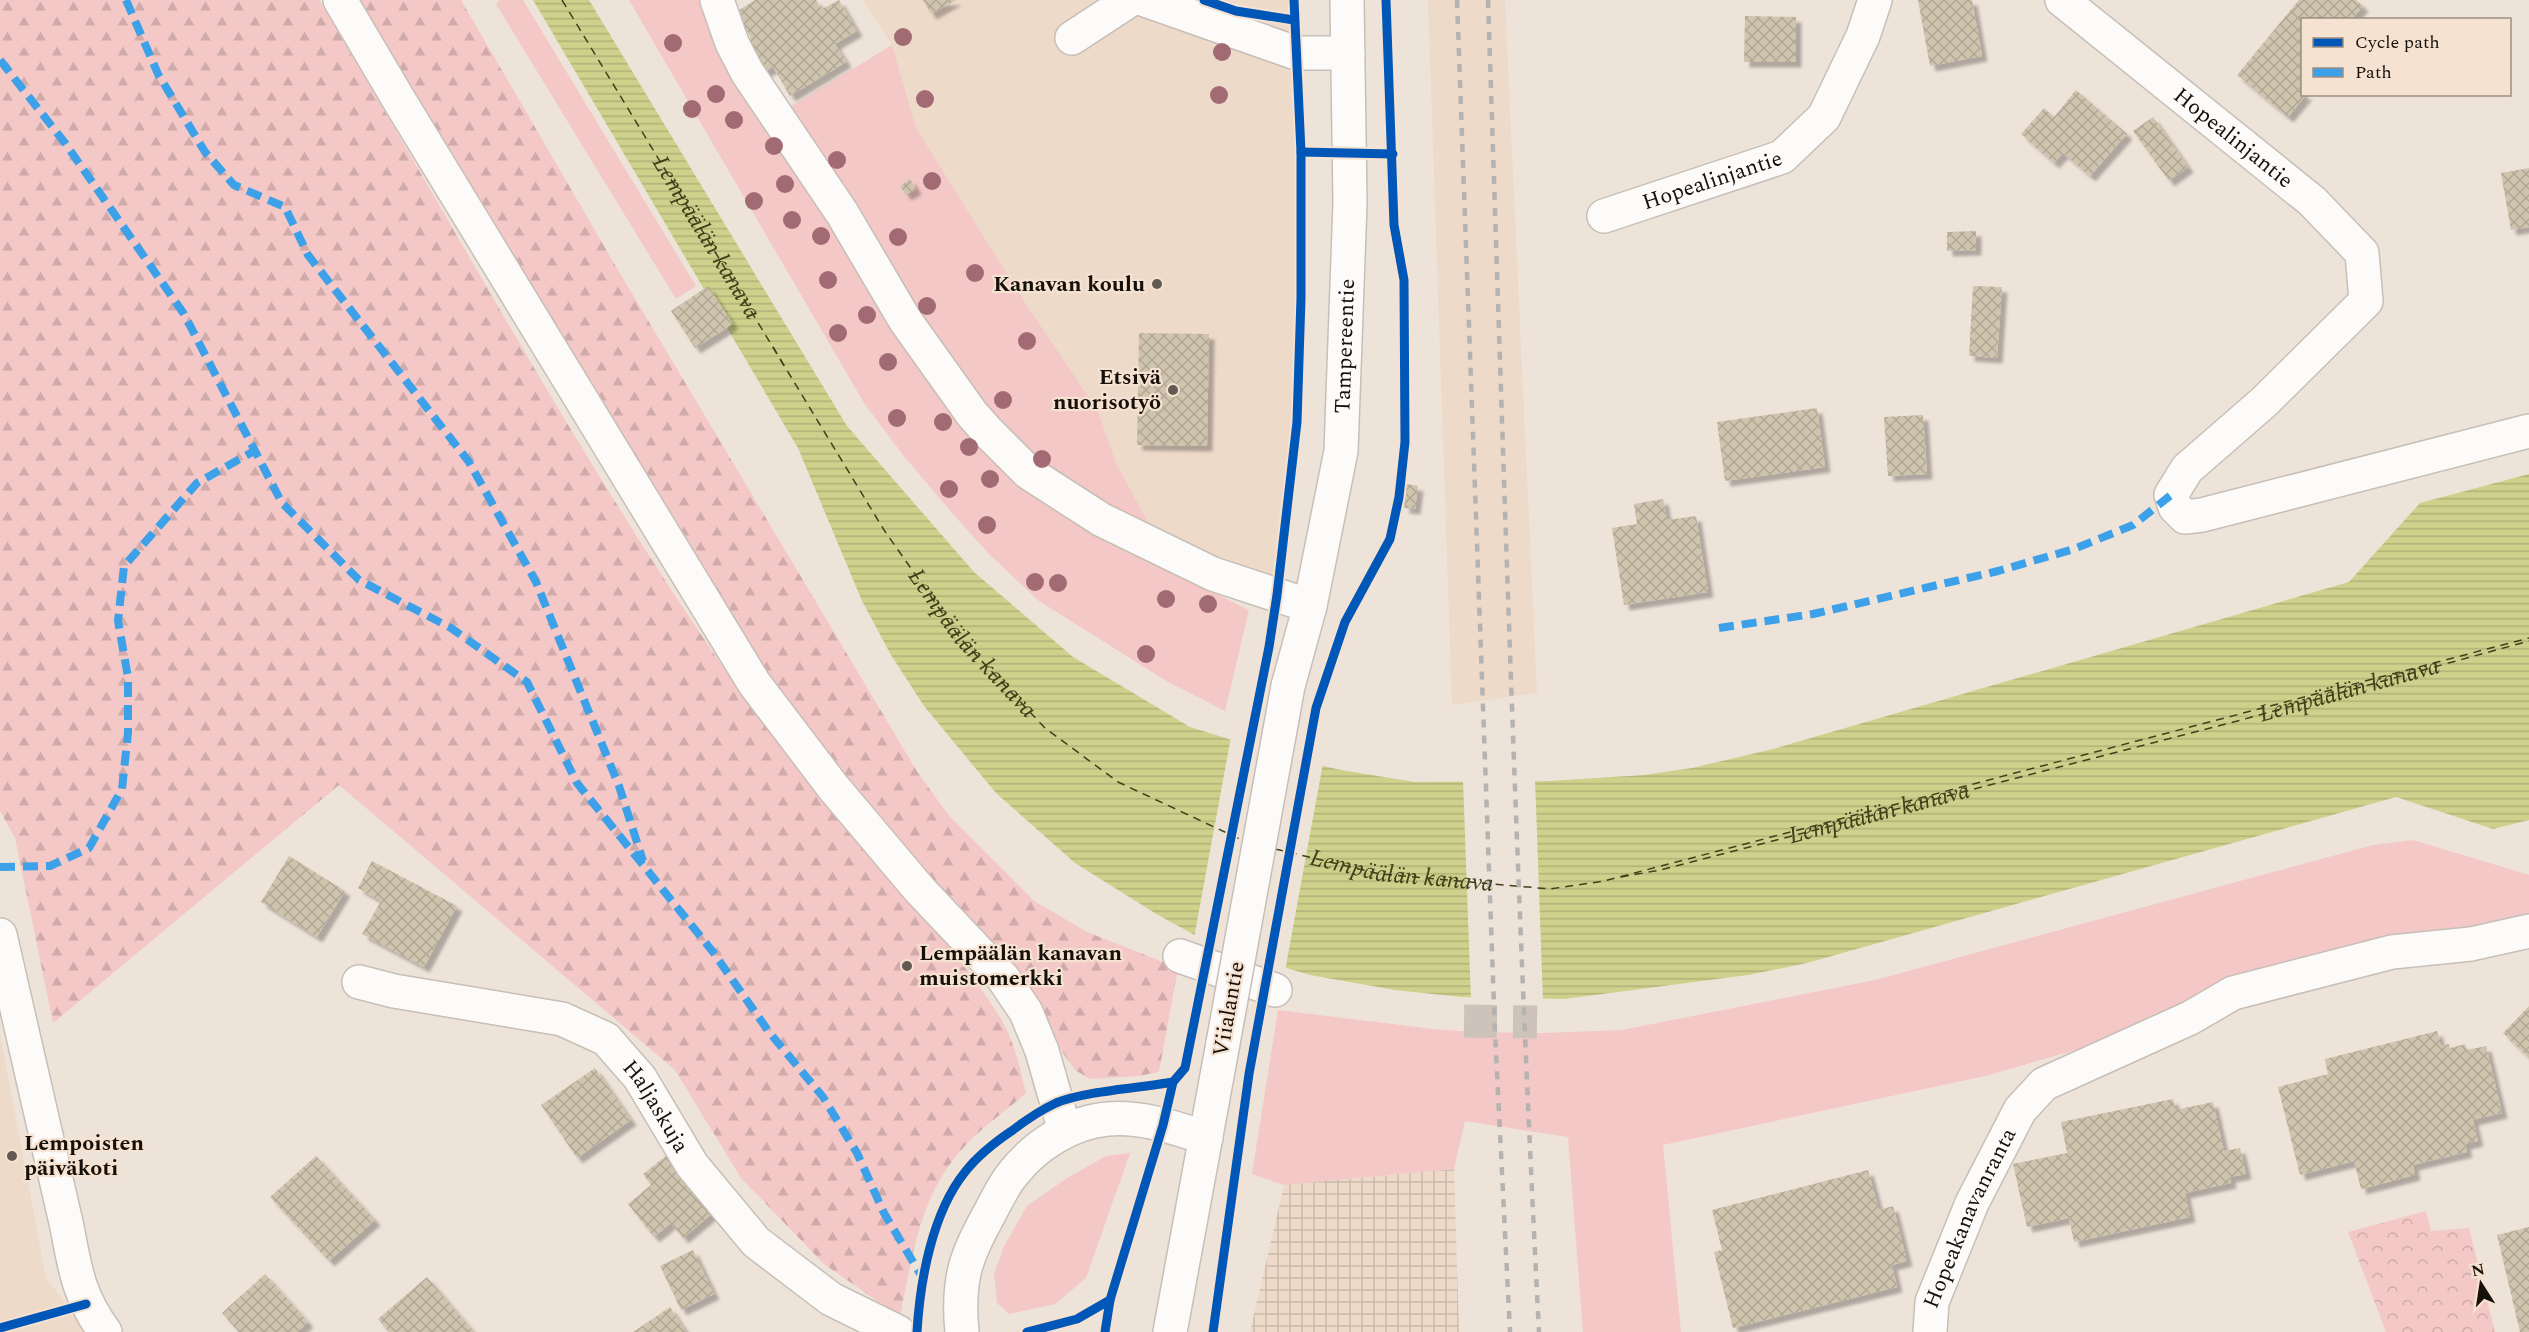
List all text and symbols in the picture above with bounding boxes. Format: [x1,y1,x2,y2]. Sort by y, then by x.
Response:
legend [2301,18,2511,96]
text: Cycle path [2355,29,2440,56]
text: Path [2355,59,2392,86]
street label: Hopealinjantie [2166,79,2301,196]
street label: Hopealinjantie [1638,142,1787,219]
water label: Lempäälän kanava [643,149,770,326]
place label: Kanavan koulu [993,268,1145,301]
marker: Kanavan koulu [1150,277,1164,291]
street label: Tampereentie [1326,278,1364,414]
place label: Etsivä nuorisotyö [1053,361,1162,419]
marker: Etsivä nuorisotyö [1166,383,1180,397]
water label: Lempäälän kanava [899,561,1045,727]
water label: Lempäälän kanava [2255,648,2444,732]
water label: Lempäälän kanava [1785,773,1974,854]
water label: Lempäälän kanava [1306,840,1495,902]
place label: Lempäälän kanavan muistomerkki [919,937,1122,995]
marker: Lempäälän kanavan muistomerkki [900,959,914,973]
street label: Viialantie [1204,959,1254,1059]
street label: Haljaskuja [615,1052,698,1159]
street label: Hopeakanavanranta [1915,1122,2025,1313]
place label: Lempoisten päiväkoti [24,1127,144,1185]
marker: Lempoisten päiväkoti [5,1149,19,1163]
north arrow [2451,1254,2511,1314]
text: N [2469,1257,2487,1283]

